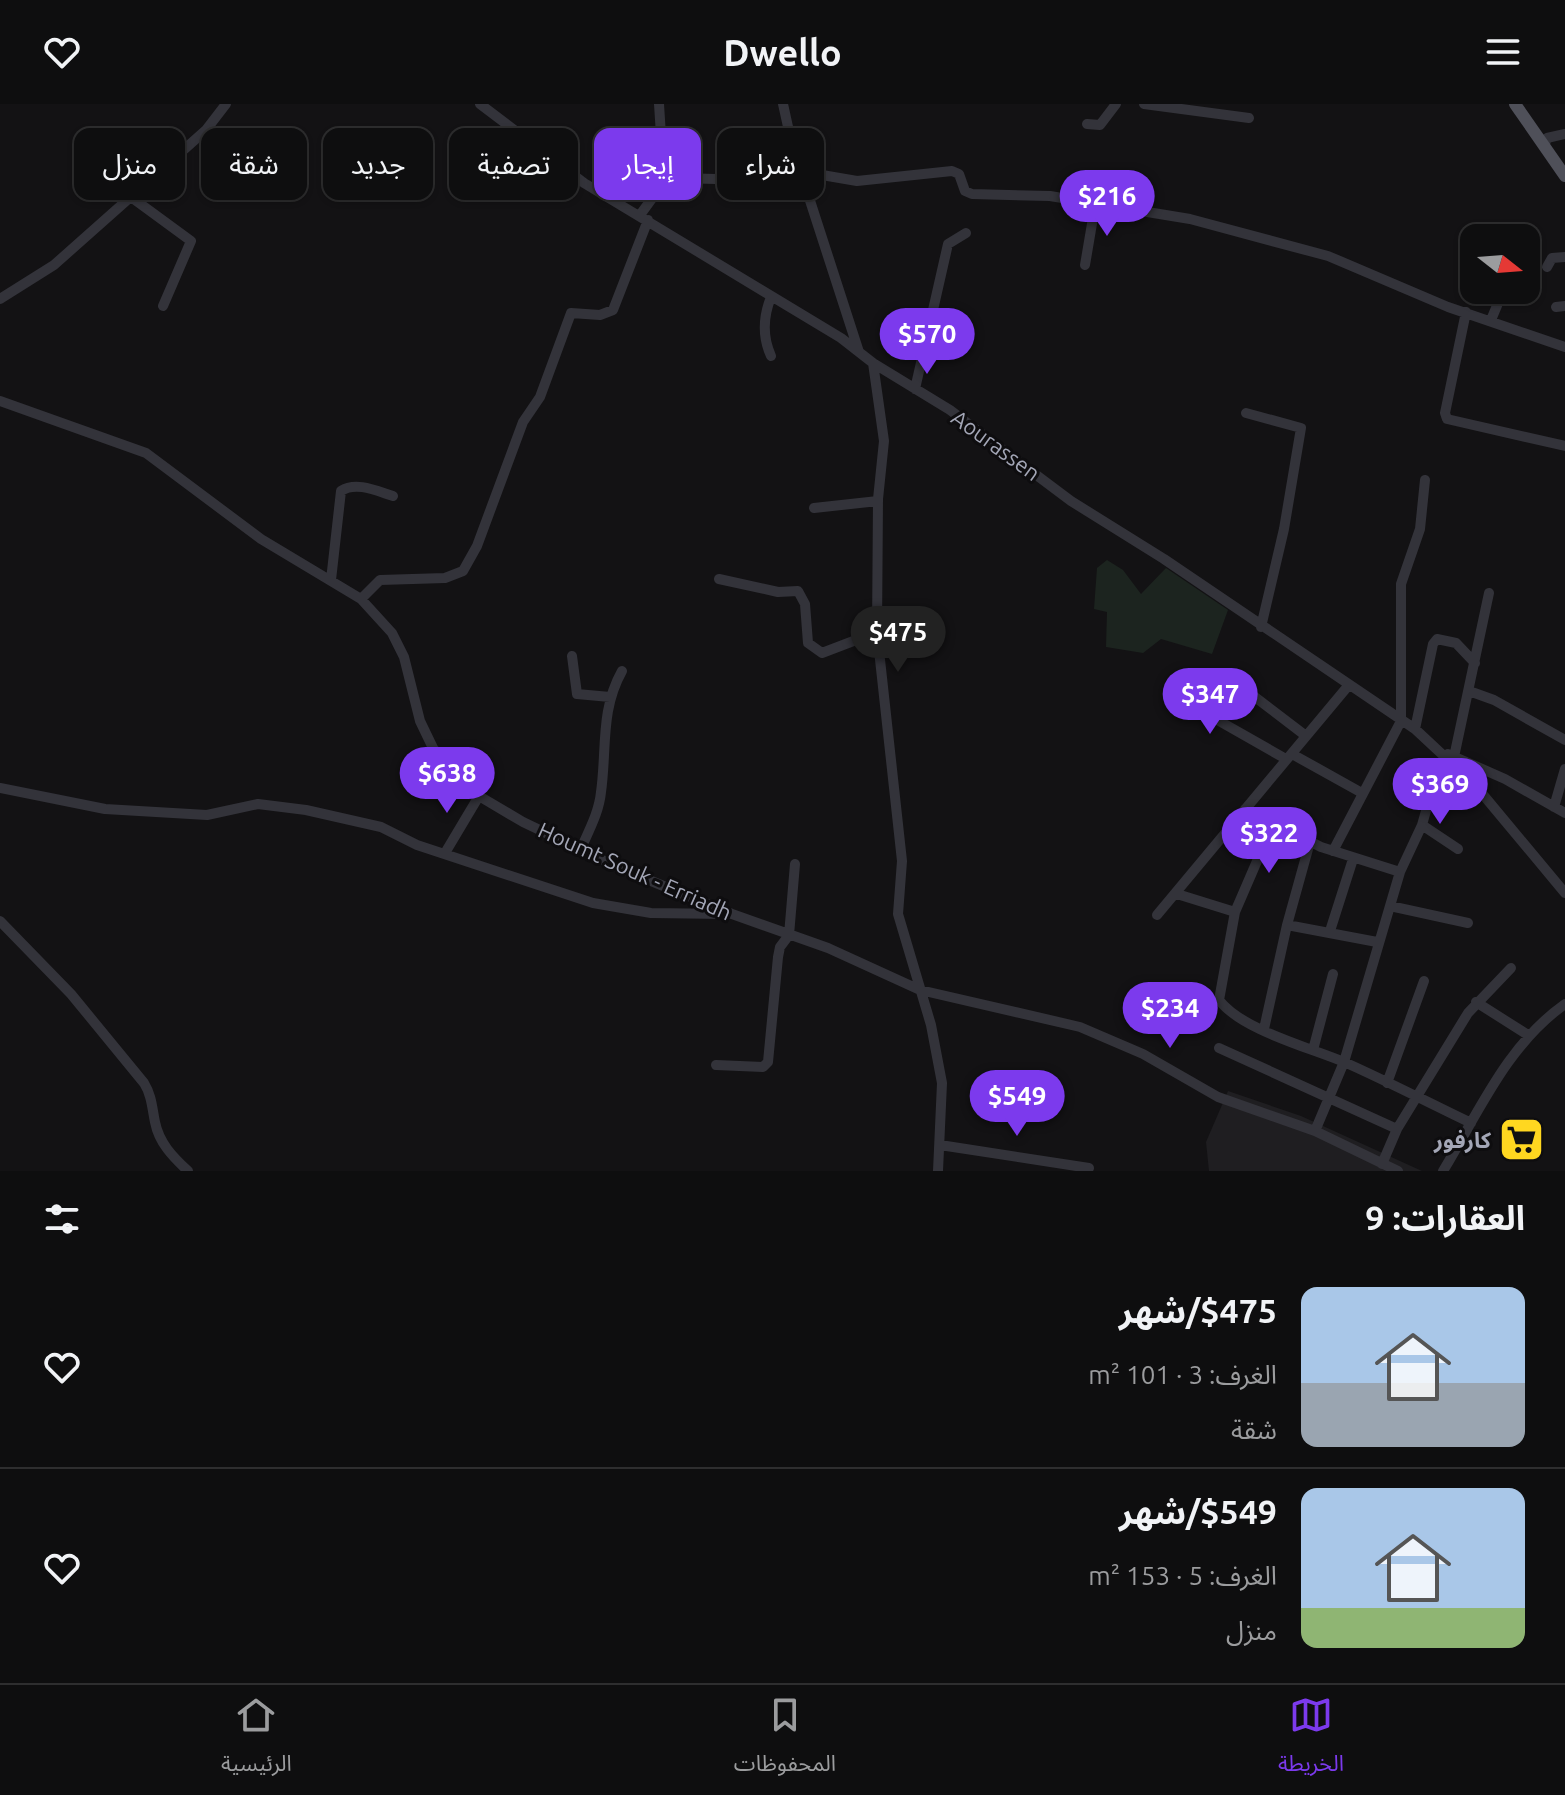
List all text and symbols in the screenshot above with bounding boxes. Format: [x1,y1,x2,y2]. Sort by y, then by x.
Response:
icon: heart [40,30,84,74]
icon: menu [1481,30,1525,74]
text: Dwello [723,32,842,73]
chip: منزل [74,128,185,200]
chip: شقة [201,128,307,200]
chip: جديد [323,128,433,200]
chip: تصفية [449,128,578,200]
chip: إيجار [594,128,701,200]
chip: شراء [717,128,824,200]
pin: $216 [1060,170,1154,238]
text: $216 [1078,181,1136,210]
north arrow [1460,224,1540,304]
map controls [1460,224,1540,304]
pin: $570 [880,308,974,376]
text: $570 [898,319,956,348]
street label: Aourassen [947,404,1045,485]
pin: $475 [851,606,945,674]
text: $475 [869,617,927,646]
pin: $347 [1163,668,1257,736]
text: $347 [1181,679,1239,708]
pin: $638 [400,747,494,815]
text: $638 [418,758,476,787]
pin: $369 [1393,758,1487,826]
text: $369 [1411,769,1469,798]
pin: $322 [1222,807,1316,875]
street label: Houmt Souk - Erriadh [535,817,736,924]
text: $322 [1240,818,1298,847]
pin: $234 [1123,982,1217,1050]
text: $234 [1141,993,1199,1022]
pin: $549 [970,1070,1064,1138]
text: $549 [988,1081,1046,1110]
supermarket icon: كارفور [1498,1116,1546,1164]
place label: كارفور [1433,1127,1492,1154]
icon: filters [40,1197,84,1241]
text: العقارات: 9 [1365,1198,1525,1236]
text: $475/شهر [1119,1291,1277,1329]
icon: home [1365,1319,1461,1415]
icon: heart [40,1345,84,1389]
text: الغرف: 3 · 101 m² [1088,1360,1277,1389]
text: شقة [1231,1415,1277,1444]
text: $549/شهر [1119,1492,1277,1530]
icon: home [1365,1520,1461,1616]
icon: heart [40,1546,84,1590]
text: الغرف: 5 · 153 m² [1088,1561,1277,1590]
text: منزل [1226,1616,1277,1645]
tab: الرئيسية [221,1693,292,1787]
tab: المحفوظات [734,1693,836,1787]
tab: الخريطة [1278,1693,1344,1787]

